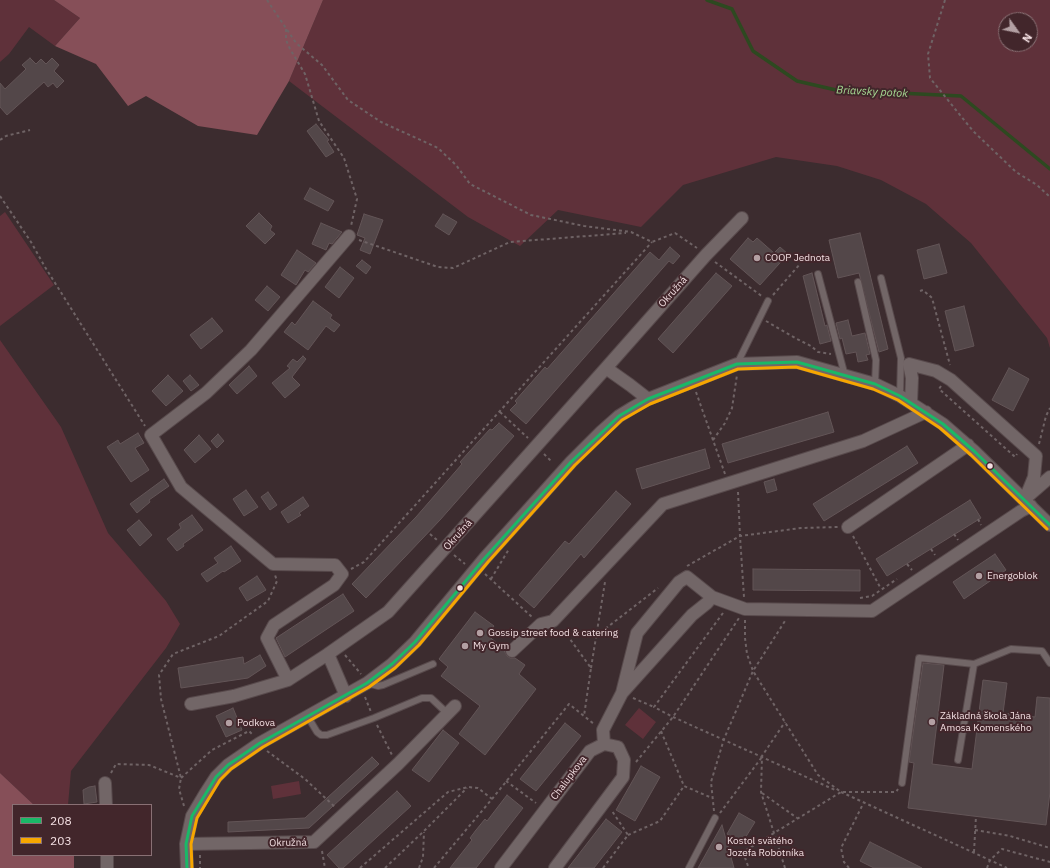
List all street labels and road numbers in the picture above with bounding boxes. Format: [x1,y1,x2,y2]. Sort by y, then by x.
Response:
street label: Okružná [656,274,690,310]
street label: Okružná [441,517,475,553]
street label: Chalupkova [548,754,590,802]
street label: Okružná [269,837,307,849]

